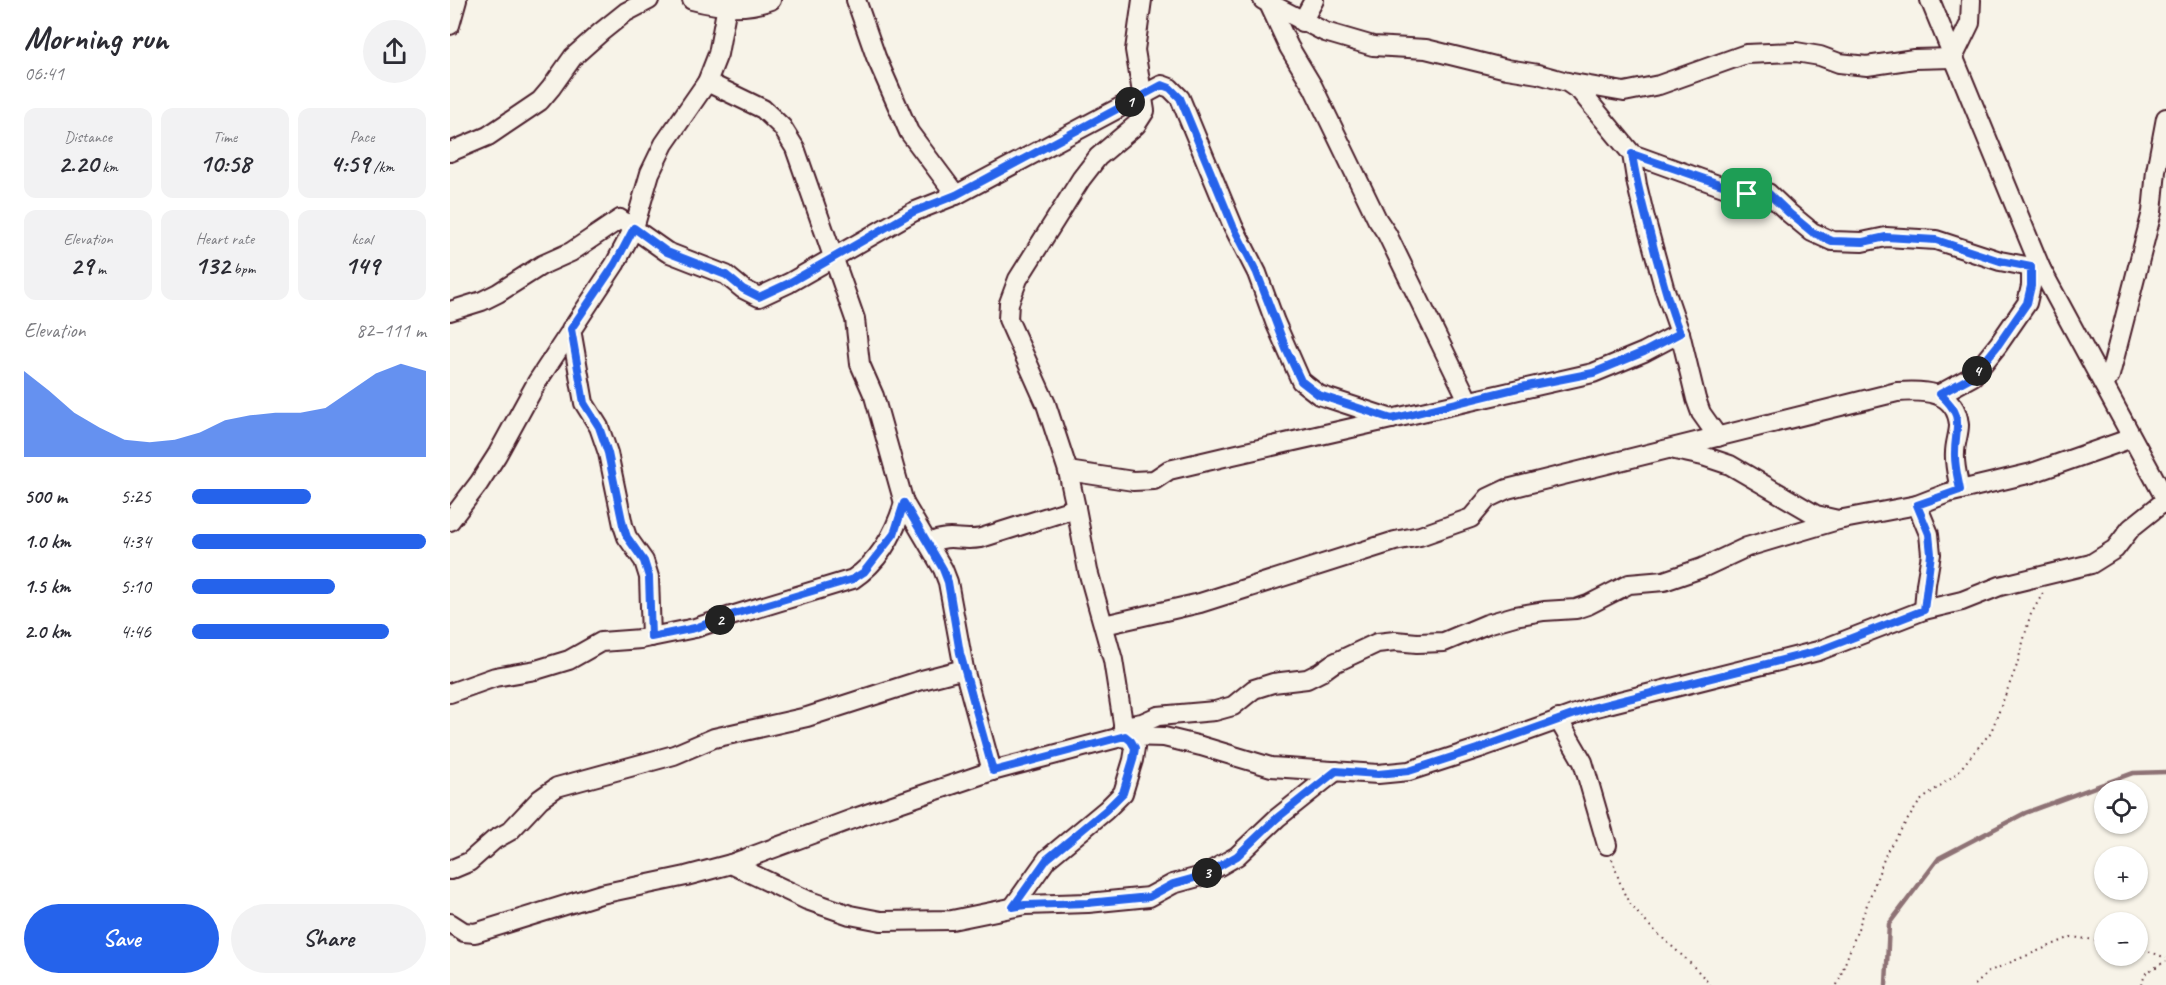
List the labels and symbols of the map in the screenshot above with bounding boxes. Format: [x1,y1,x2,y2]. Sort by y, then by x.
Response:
pin: 1 [1115,87,1145,117]
pin [1721,168,1772,219]
pin: 4 [1962,356,1992,386]
pin: 2 [705,605,735,635]
pin: 3 [1192,858,1222,888]

